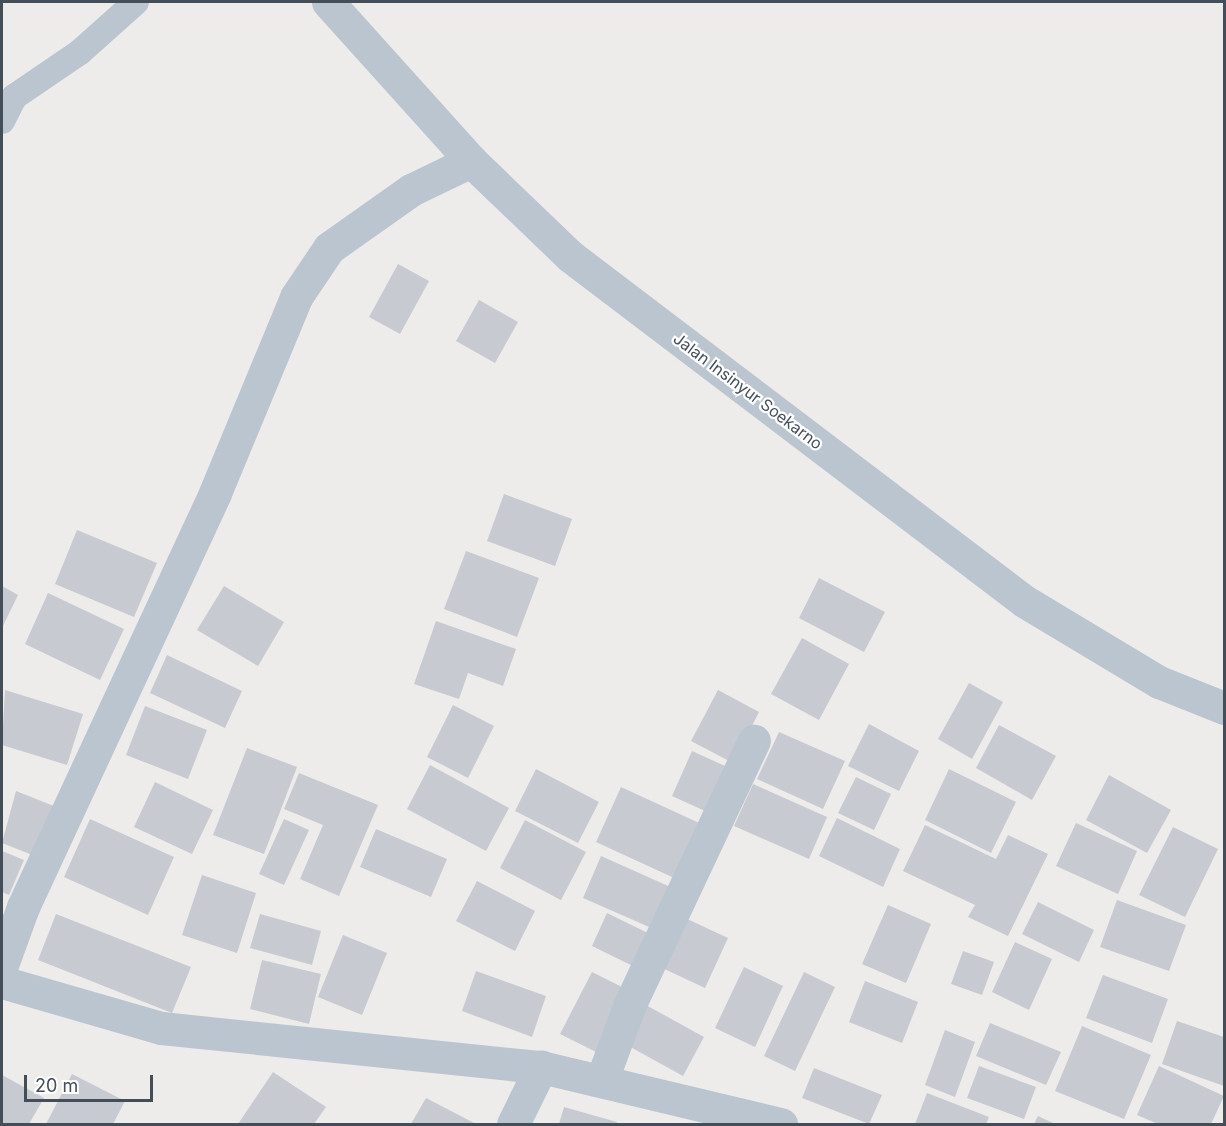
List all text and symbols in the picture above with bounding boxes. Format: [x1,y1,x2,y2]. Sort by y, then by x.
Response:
street label: Jalan Insinyur Soekarno [670,329,826,453]
scale bar [27,1063,156,1101]
text: 20 m [35,1075,78,1096]

